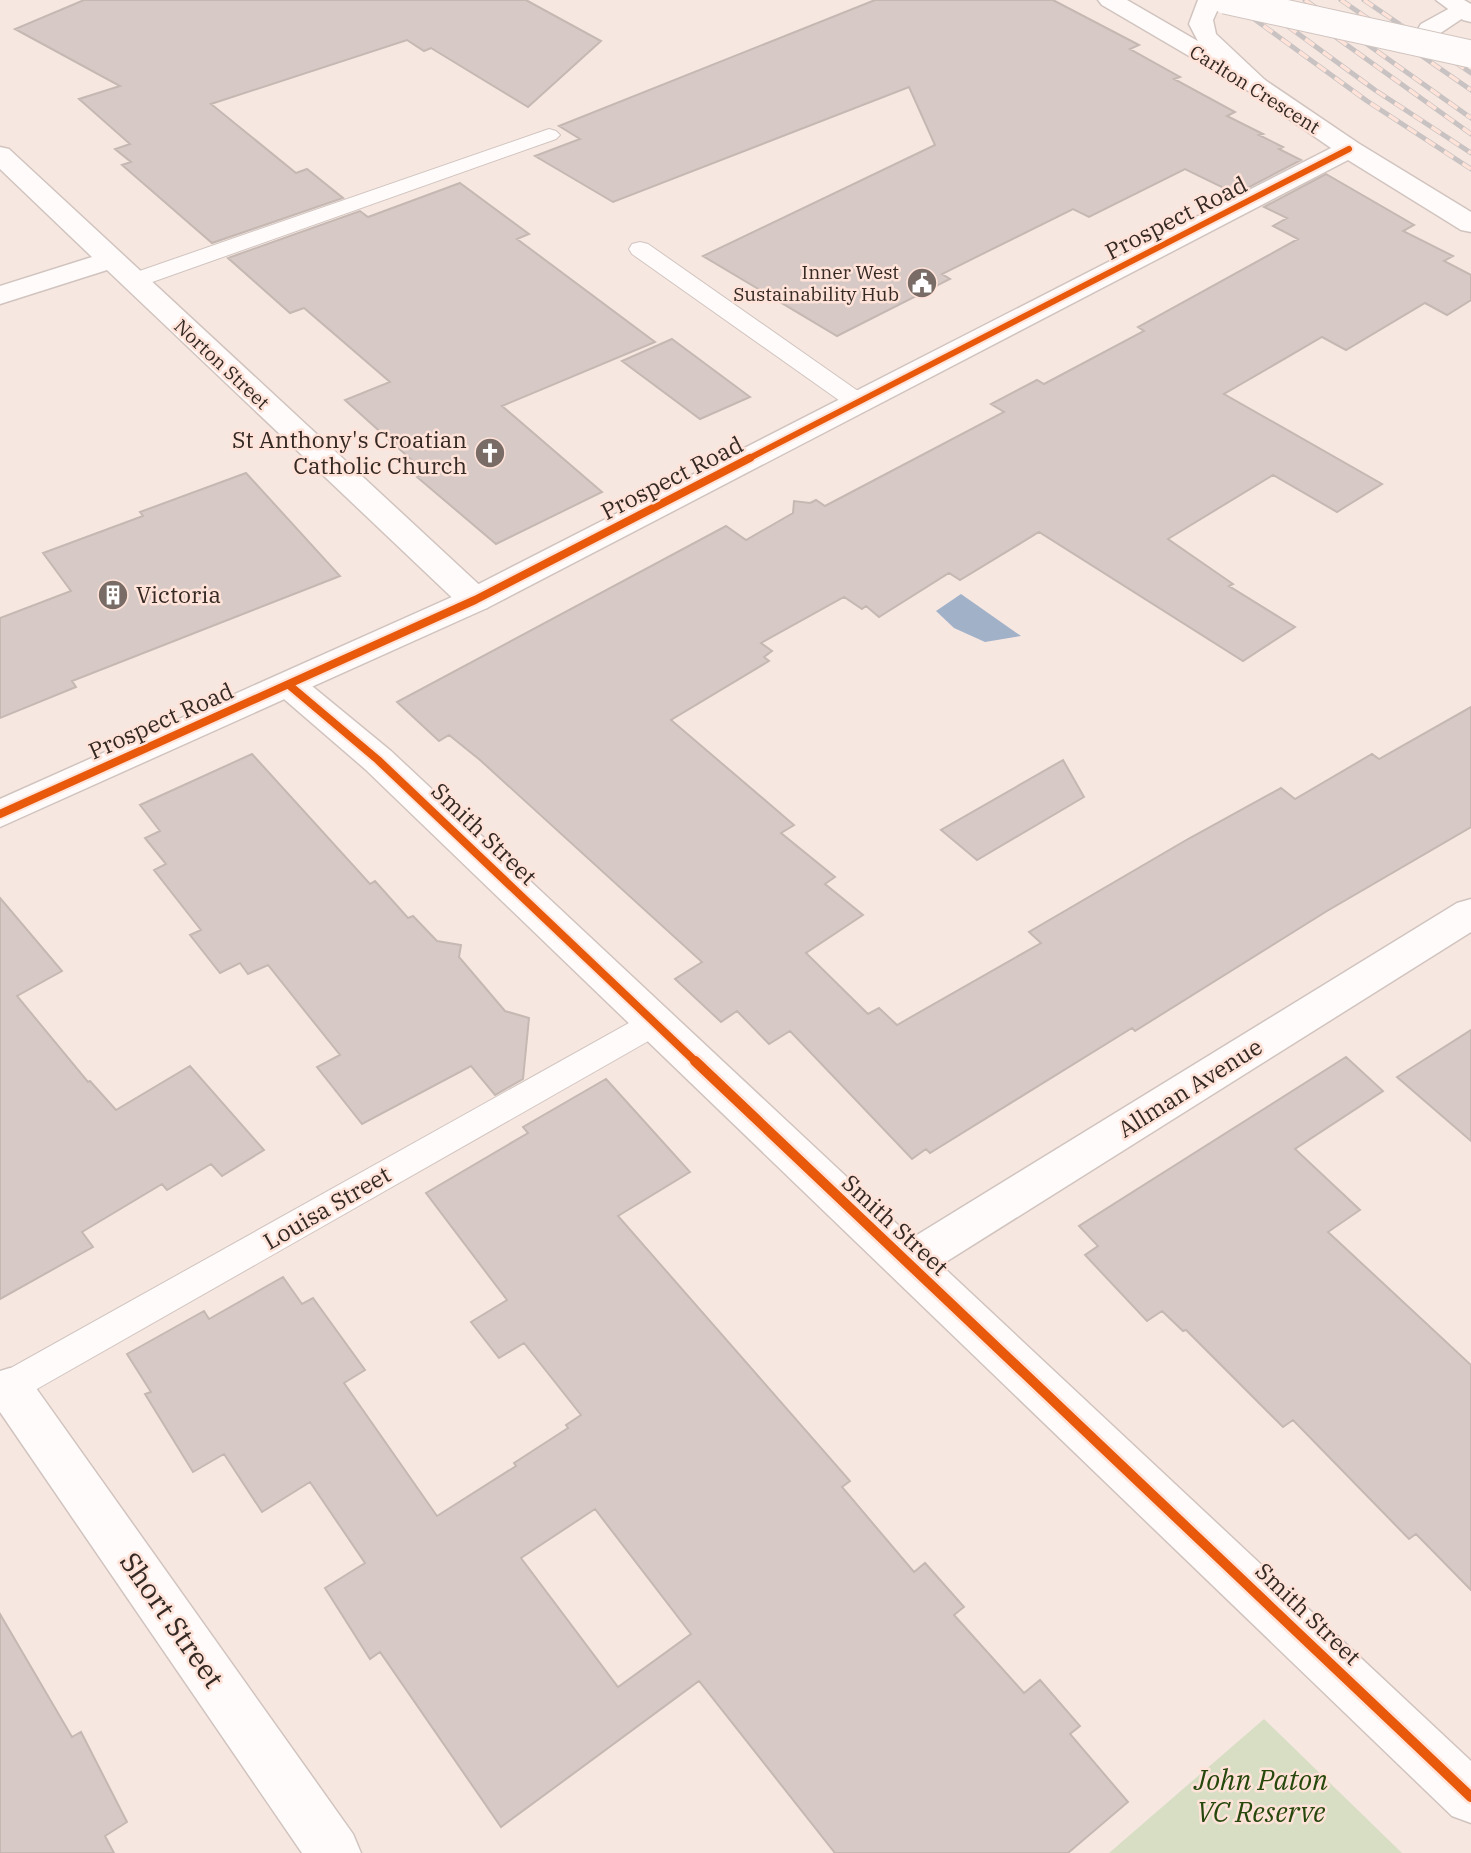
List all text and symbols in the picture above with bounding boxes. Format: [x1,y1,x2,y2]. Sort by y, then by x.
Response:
street label: Carlton Crescent [1185,39,1325,139]
street label: Prospect Road [1100,168,1252,266]
place label: Inner West Sustainability Hub [733,260,899,306]
public building icon: Inner West Sustainability Hub [905,266,939,300]
street label: Norton Street [169,314,275,414]
place label: St Anthony's Croatian Catholic Church [232,424,467,480]
street label: Prospect Road [596,428,748,526]
church icon: St Anthony's Croatian Catholic Church [473,436,507,470]
building icon: Victoria [96,578,130,612]
place label: Victoria [136,579,221,609]
street label: Prospect Road [84,675,238,765]
street label: Smith Street [426,776,544,891]
street label: Allman Avenue [1112,1031,1267,1144]
street label: Louisa Street [258,1159,395,1256]
street label: Smith Street [836,1167,955,1281]
street label: Short Street [112,1545,233,1695]
street label: Smith Street [1250,1556,1368,1671]
park label: John Paton VC Reserve [1193,1761,1328,1830]

